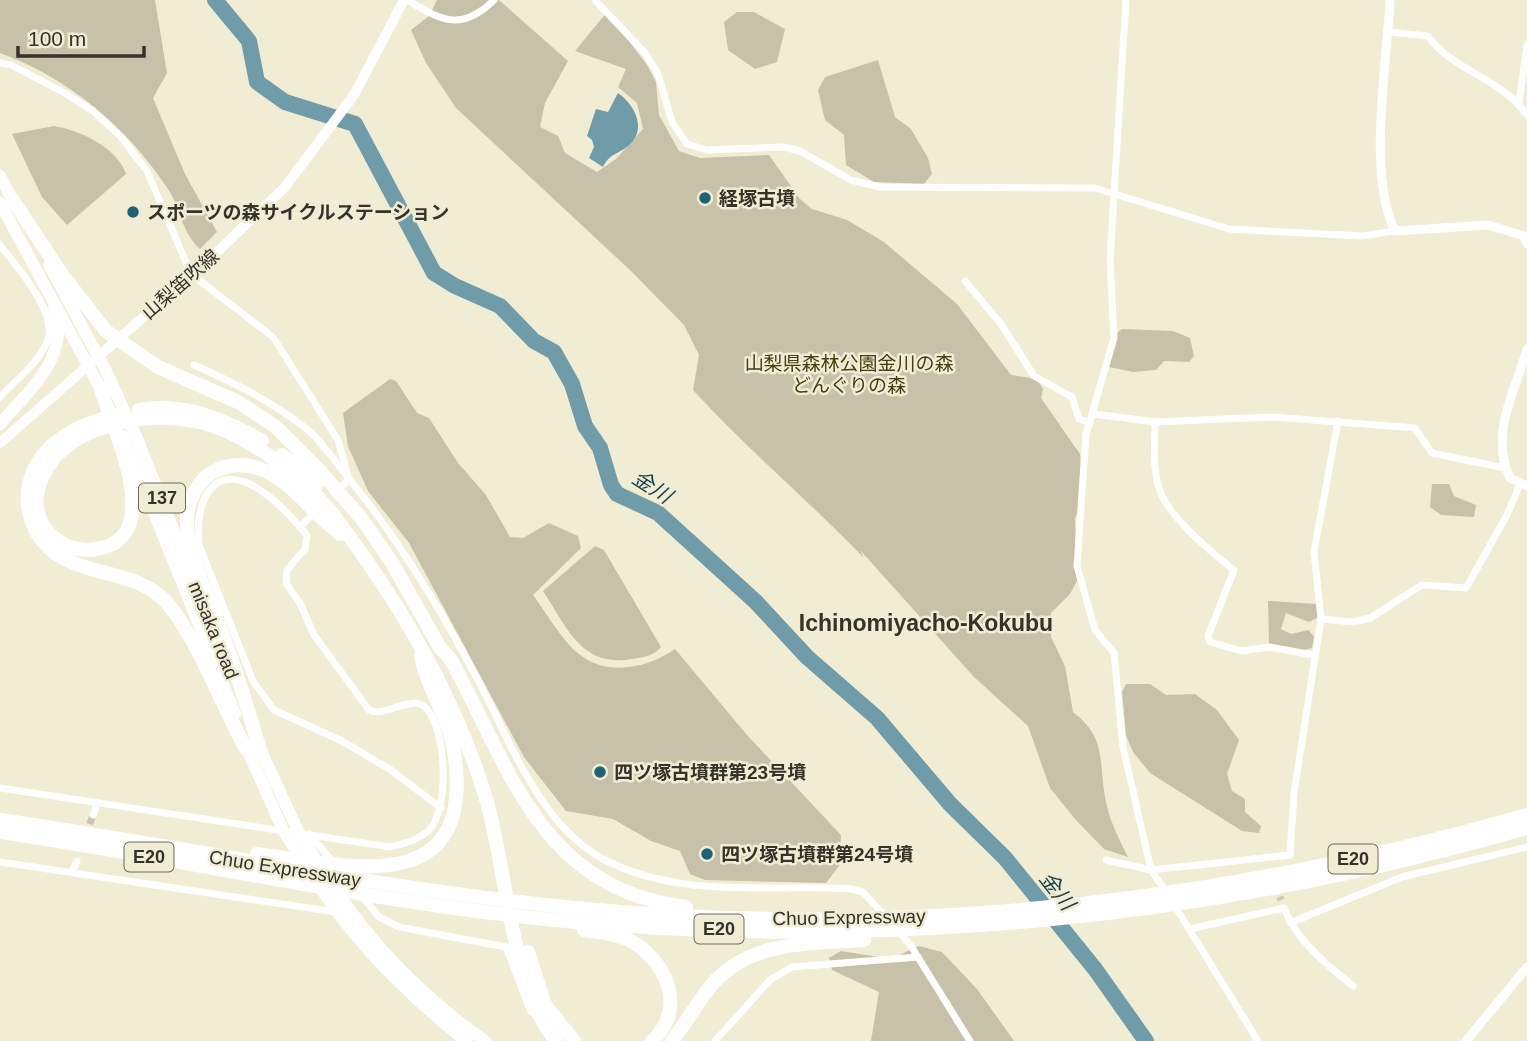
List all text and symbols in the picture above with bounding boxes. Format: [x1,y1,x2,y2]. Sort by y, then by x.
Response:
scale bar [18,14,144,58]
text: 100 m [28,27,86,50]
place label: 経塚古墳 [719,188,795,209]
marker: 経塚古墳 [697,190,713,206]
place label: スポーツの森サイクルステーション [147,202,449,223]
marker: スポーツの森サイクルステーション [125,204,141,220]
street label: 山梨笛吹線 [138,245,223,323]
park label: 山梨県森林公園金川の森 どんぐりの森 [744,353,954,396]
water label: 金川 [628,465,678,509]
road number: 137 [139,484,185,512]
street label: misaka road [184,578,243,682]
district label: Ichinomiyacho-Kokubu [799,610,1053,636]
place label: 四ツ塚古墳群第23号墳 [614,762,806,783]
marker: 四ツ塚古墳群第23号墳 [592,764,608,780]
road number: E20 [124,842,174,872]
place label: 四ツ塚古墳群第24号墳 [721,844,913,865]
road number: E20 [1328,844,1378,874]
street label: Chuo Expressway [208,846,363,891]
marker: 四ツ塚古墳群第24号墳 [699,846,715,862]
water label: 金川 [1035,867,1081,916]
street label: Chuo Expressway [772,906,926,929]
road number: E20 [694,914,744,944]

